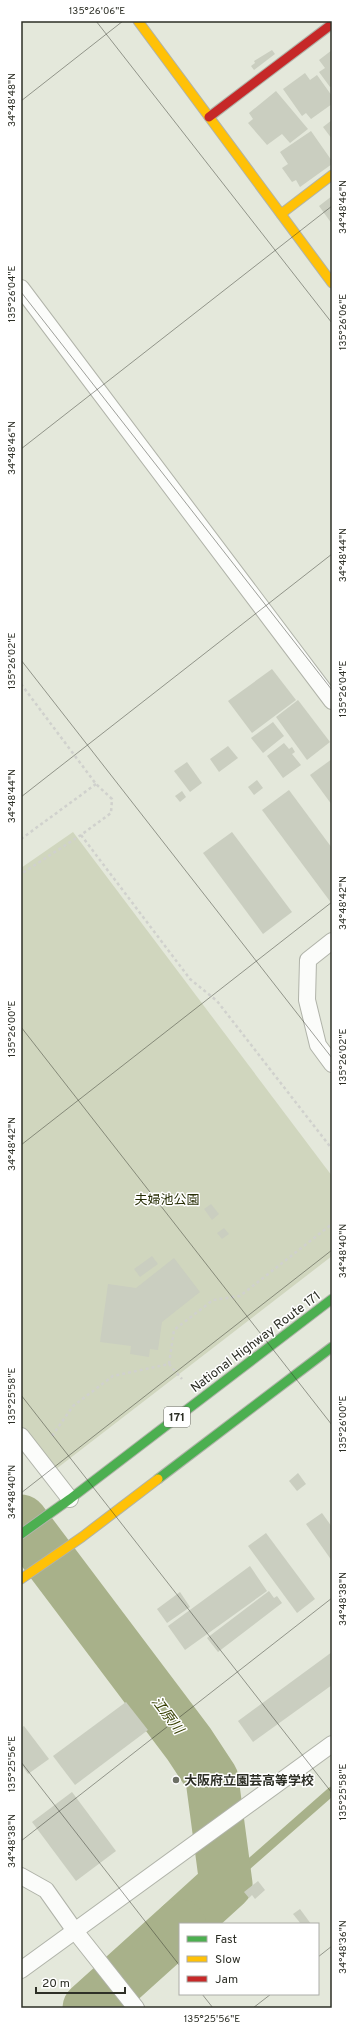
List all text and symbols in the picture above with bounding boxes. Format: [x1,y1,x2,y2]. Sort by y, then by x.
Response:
text: 135°26'06"E [69,5,125,18]
text: 34°48'48"N [6,73,19,127]
text: 34°48'46"N [337,180,350,234]
text: 135°26'04"E [6,266,19,322]
text: 135°26'06"E [337,294,350,350]
text: 34°48'46"N [6,421,19,475]
text: 34°48'44"N [337,528,350,582]
text: 135°26'02"E [6,633,19,689]
text: 135°26'04"E [337,661,350,717]
text: 34°48'44"N [6,769,19,823]
text: 34°48'42"N [337,876,350,930]
text: 135°26'00"E [6,1000,19,1058]
text: 135°26'02"E [337,1029,350,1085]
text: 34°48'42"N [6,1117,19,1171]
park label: 夫婦池公園 [134,1193,200,1209]
text: 34°48'40"N [337,1224,350,1278]
street label: National Highway Route 171 [188,1289,324,1397]
text: 135°25'58"E [6,1368,19,1424]
text: 135°26'00"E [337,1395,350,1453]
road number: 171 [164,1407,190,1427]
text: 34°48'40"N [6,1465,19,1519]
text: 34°48'38"N [337,1572,350,1626]
water label: 江原川 [147,1694,187,1739]
text: 135°25'56"E [6,1736,19,1792]
text: 135°25'58"E [337,1764,350,1820]
place label: 大阪府立園芸高等学校 [184,1773,314,1790]
marker: 大阪府立園芸高等学校 [171,1775,181,1785]
text: 34°48'38"N [6,1814,19,1868]
text: 34°48'36"N [337,1920,350,1974]
legend [179,1923,319,1995]
text: Fast [215,1932,237,1948]
text: Slow [215,1952,241,1968]
scale bar [36,1969,125,1995]
text: Jam [215,1972,238,1988]
text: 20 m [42,1976,70,1992]
text: 135°25'56"E [184,2013,240,2026]

